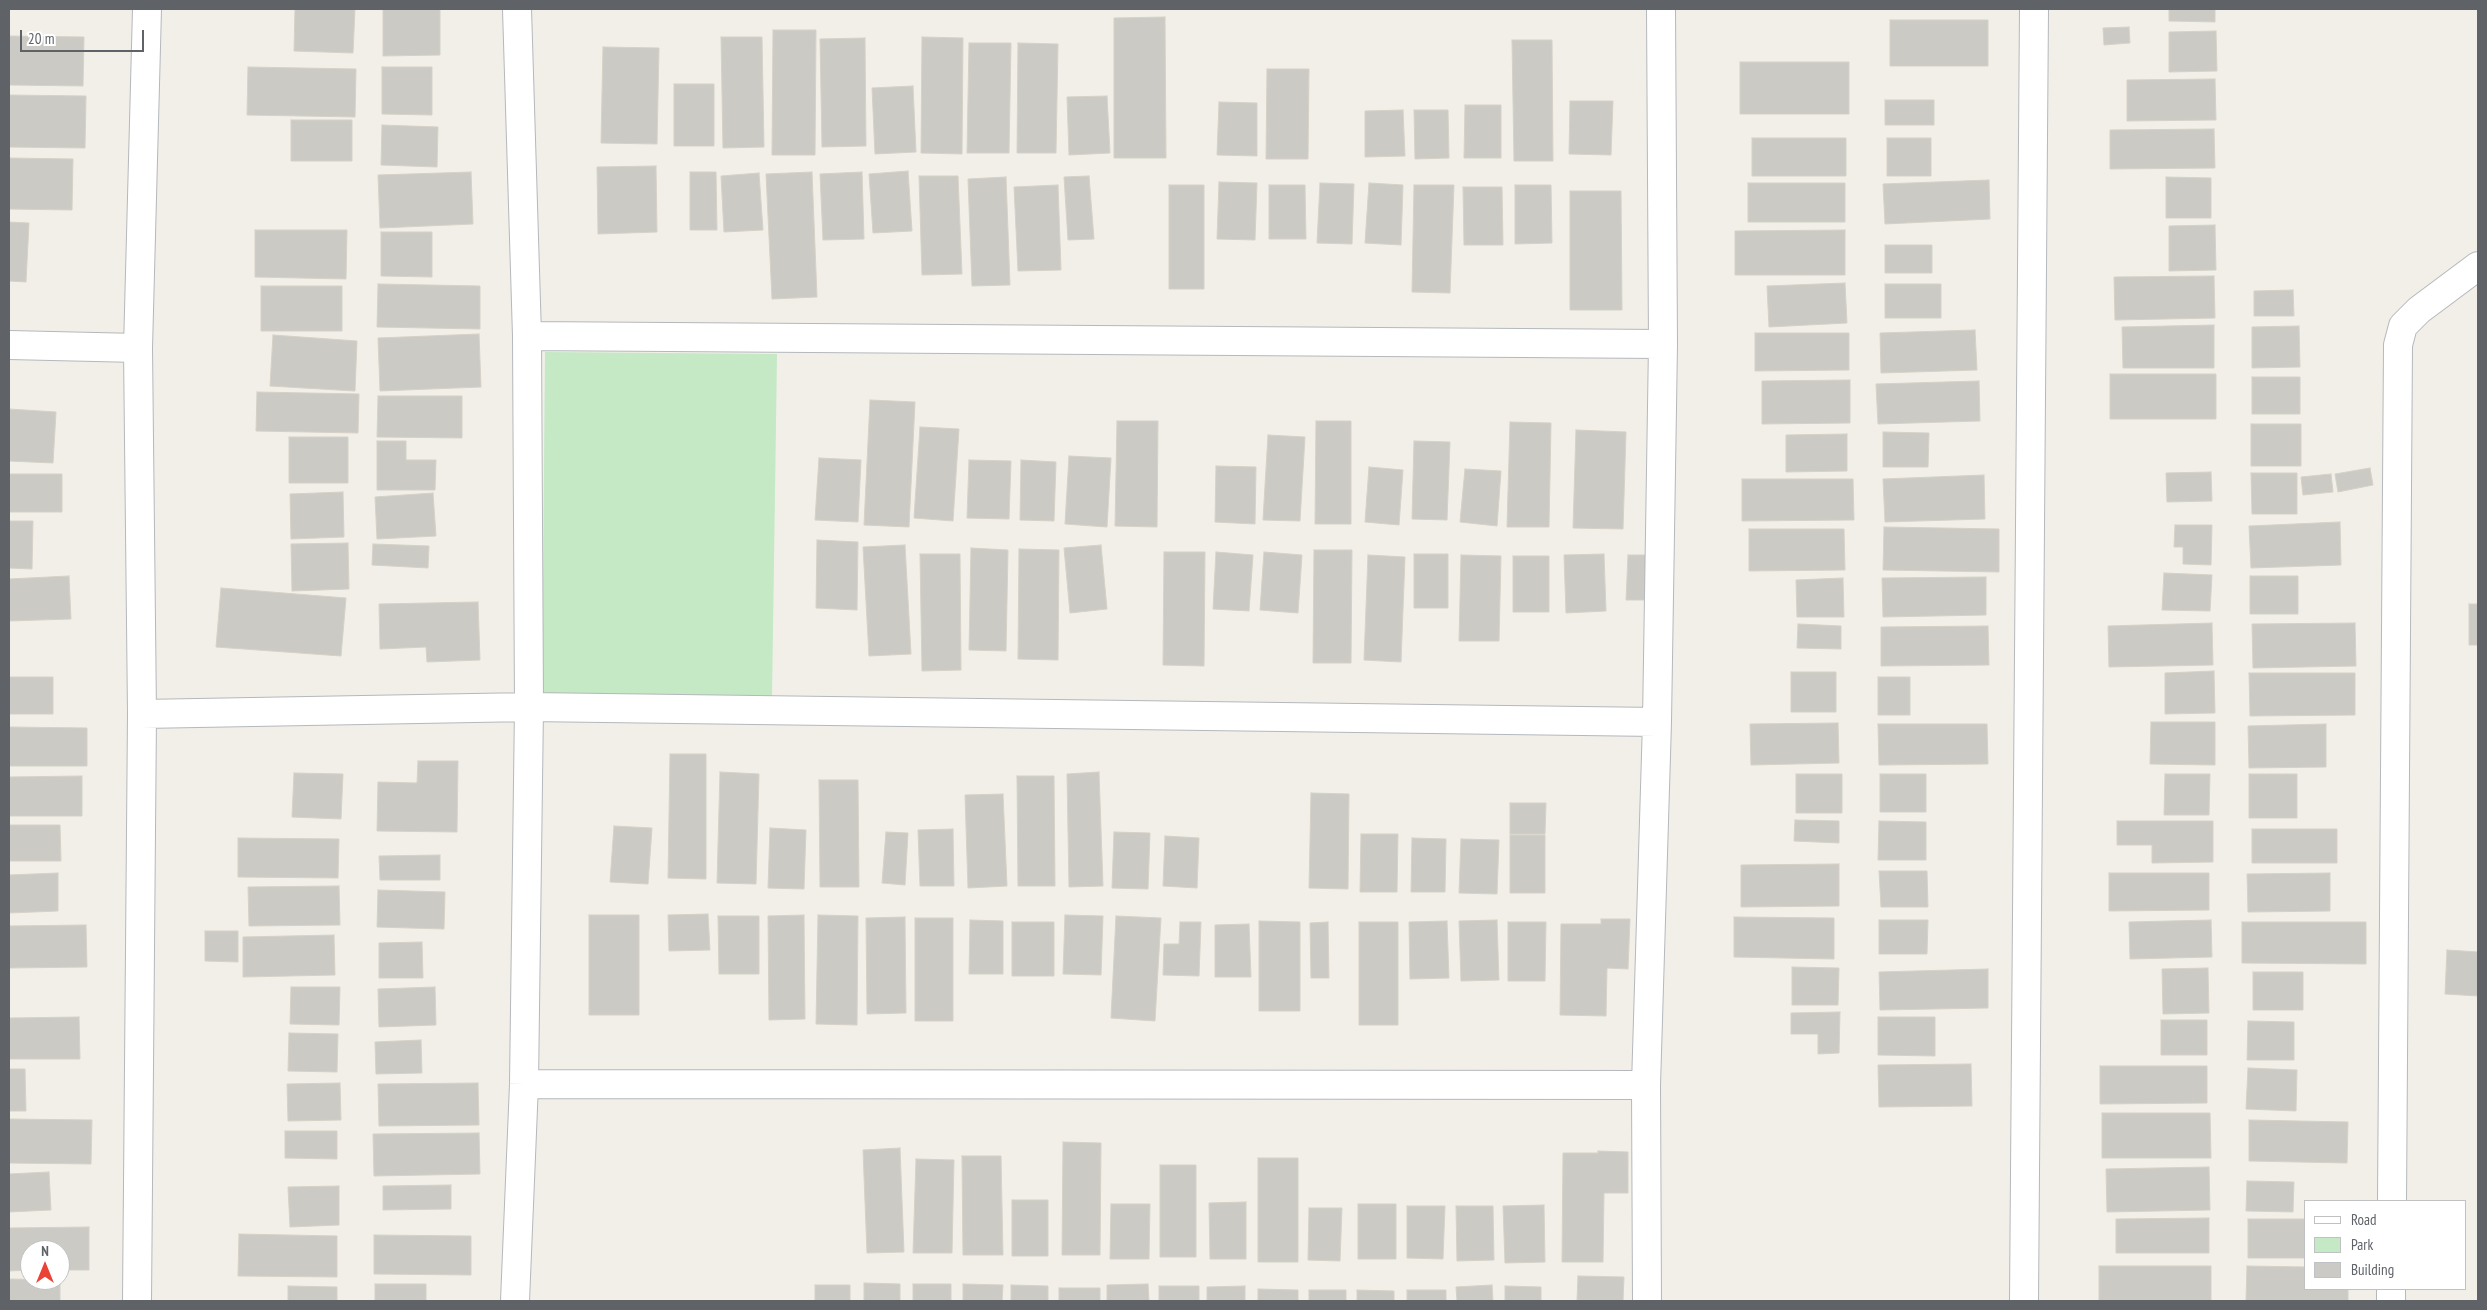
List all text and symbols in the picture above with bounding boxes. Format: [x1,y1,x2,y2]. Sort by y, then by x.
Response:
scale bar [22,20,146,52]
text: 20 m [28,29,54,48]
legend [2304,1200,2467,1290]
text: Road [2351,1210,2377,1229]
text: Park [2351,1235,2373,1254]
north arrow [20,1240,70,1290]
text: N [41,1242,49,1260]
text: Building [2351,1260,2394,1279]

